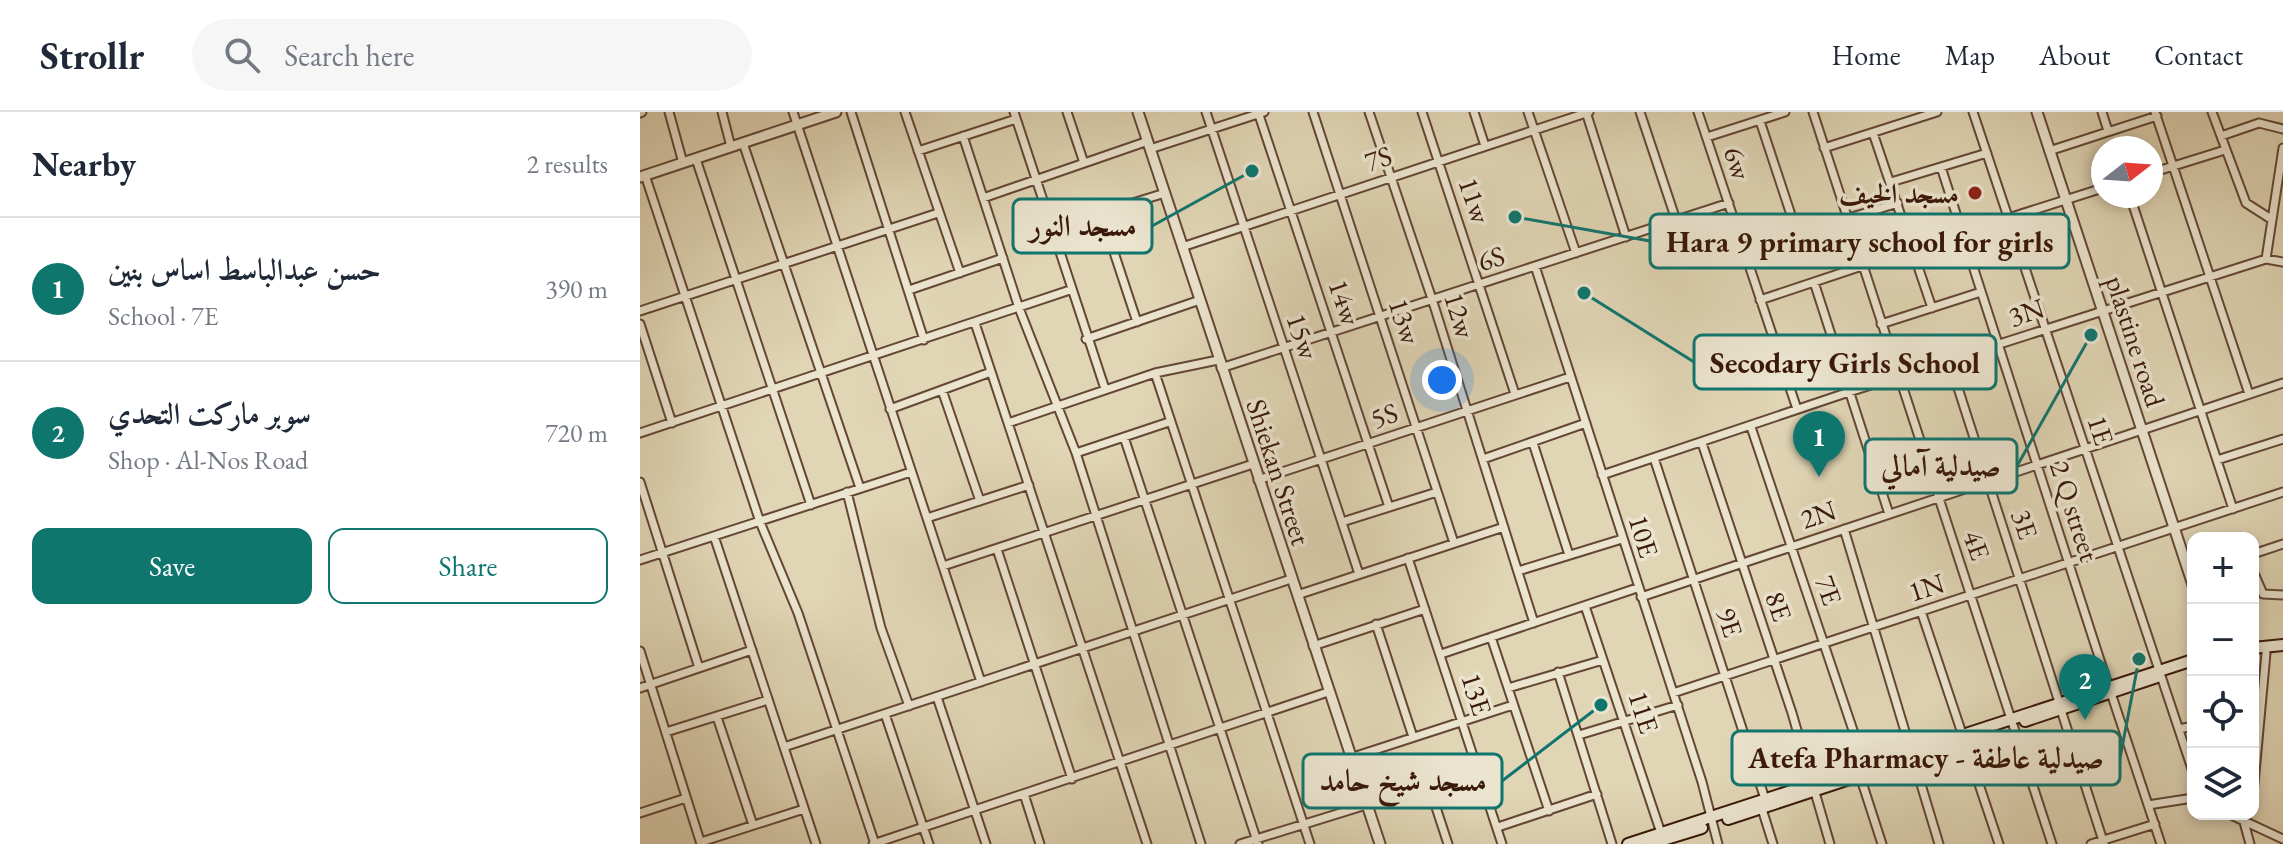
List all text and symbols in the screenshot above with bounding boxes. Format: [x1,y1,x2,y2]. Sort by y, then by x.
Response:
search box [192,19,752,91]
text: Strollr [40,31,144,80]
icon: search [220,33,264,77]
text: Search here [284,36,414,75]
text: Home [1831,37,1901,73]
text: Map [1945,37,1995,73]
text: About [2039,37,2110,73]
text: Contact [2154,37,2243,73]
north arrow [2091,136,2163,208]
street label: 7S [1360,137,1396,179]
text: Nearby [32,142,136,186]
street label: 6w [1716,142,1760,185]
text: 2 results [527,147,608,181]
street label: 11w [1450,172,1500,228]
place label: مسجد الخيف [1839,175,1959,211]
marker: مسجد الخيف [1966,184,1984,202]
callout: مسجد النور [1013,199,1152,253]
text: مسجد النور [1026,206,1137,245]
callout: Hara 9 primary school for girls [1650,214,2069,268]
text: Hara 9 primary school for girls [1666,222,2054,261]
street label: 6S [1473,237,1509,279]
text: حسن عبدالباسط اساس بنين [108,250,381,289]
street label: plastine road [2098,271,2174,412]
text: 1 [51,272,65,306]
text: 390 m [545,272,608,306]
street label: 14w [1320,274,1370,330]
street label: 12w [1436,288,1484,343]
street label: 3N [2003,289,2049,335]
street label: 13w [1381,294,1429,349]
text: School · 7E [108,299,218,333]
street label: 15w [1278,308,1328,364]
callout: Secodary Girls School [1694,335,1996,389]
text: Secodary Girls School [1710,343,1981,382]
your location [1422,360,1462,400]
text: سوبر ماركت التحدي [108,394,311,433]
street label: Shiekan Street [1238,394,1320,550]
street label: 5S [1366,394,1402,436]
pin: 1 [1793,411,1845,477]
street label: 1E [2079,411,2123,450]
text: 2 [51,416,65,450]
text: 720 m [545,416,608,450]
callout: صيدلية آمالي [1865,439,2017,493]
text: Shop · Al-Nos Road [108,443,308,477]
text: صيدلية آمالي [1880,446,2001,491]
street label: 2 Q street [2042,456,2108,566]
street label: 2N [1795,491,1841,537]
street label: 3E [2003,505,2047,544]
street label: 10E [1621,510,1668,562]
street label: 4E [1955,525,1999,565]
button: Save [32,528,312,604]
button: Share [328,528,608,604]
map controls [2187,532,2259,820]
button: + [2187,532,2259,604]
street label: 1N [1903,564,1949,610]
street label: 7E [1807,570,1851,610]
street label: 8E [1757,586,1801,626]
street label: 9E [1708,603,1752,642]
button: − [2187,604,2259,676]
pin: 2 [2059,654,2111,720]
street label: 13E [1453,668,1501,720]
button: locate [2187,676,2259,748]
street label: 11E [1620,686,1668,738]
callout: Atefa Pharmacy - صيدلية عاطفة [1732,731,2120,785]
text: Atefa Pharmacy - صيدلية عاطفة [1747,738,2104,777]
button: layers [2187,748,2259,820]
callout: مسجد شيخ حامد [1303,754,1502,808]
text: مسجد شيخ حامد [1319,761,1487,808]

